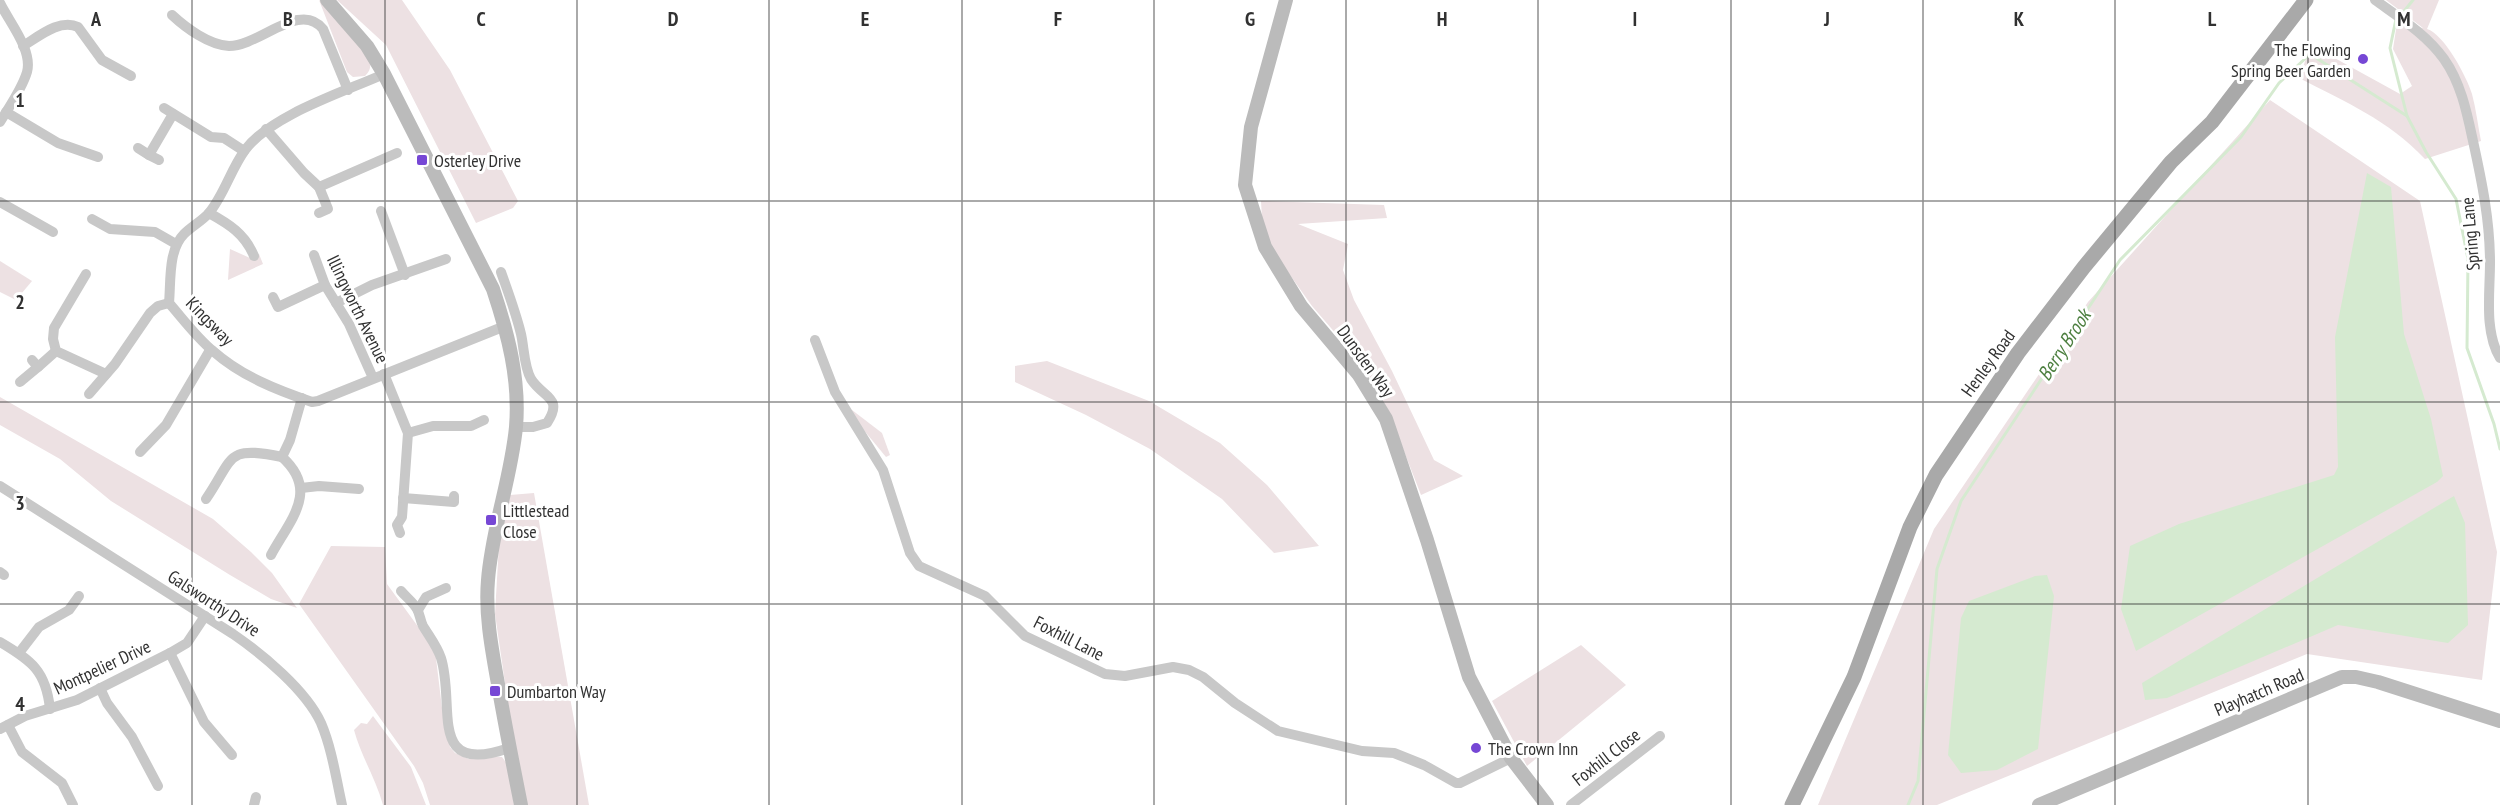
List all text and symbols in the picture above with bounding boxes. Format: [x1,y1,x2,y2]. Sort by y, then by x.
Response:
text: A [90,6,102,32]
text: B [283,6,293,32]
text: C [476,6,486,32]
text: D [668,6,679,32]
text: E [861,6,869,32]
text: F [1054,6,1062,32]
text: G [1245,6,1255,32]
text: H [1437,6,1447,32]
text: I [1633,6,1637,32]
text: J [1823,6,1830,32]
text: K [2014,6,2025,32]
text: L [2208,6,2217,32]
text: M [2397,6,2411,32]
place label: The Flowing Spring Beer Garden [2231,38,2351,82]
marker: The Flowing Spring Beer Garden [2356,52,2370,66]
text: 1 [15,87,25,113]
place label: Osterley Drive [434,149,521,172]
marker: Osterley Drive [415,153,429,167]
street label: Spring Lane [2455,196,2485,272]
street label: Illingworth Avenue [322,251,394,367]
text: 2 [15,289,25,315]
street label: Kingsway [181,292,239,350]
water label: Berry Brook [2031,303,2098,386]
street label: Dunsden Way [1332,321,1400,402]
street label: Henley Road [1956,325,2020,401]
text: 3 [15,490,25,516]
place label: Littlestead Close [503,499,569,543]
marker: Littlestead Close [484,513,498,527]
street label: Galsworthy Drive [163,565,265,641]
street label: Foxhill Lane [1030,610,1108,666]
street label: Montpelier Drive [50,635,154,699]
street label: Playhatch Road [2211,663,2307,721]
place label: Dumbarton Way [507,680,606,703]
marker: Dumbarton Way [488,684,502,698]
text: 4 [15,691,25,717]
street label: Foxhill Close [1567,723,1645,791]
place label: The Crown Inn [1488,737,1578,760]
marker: The Crown Inn [1469,741,1483,755]

